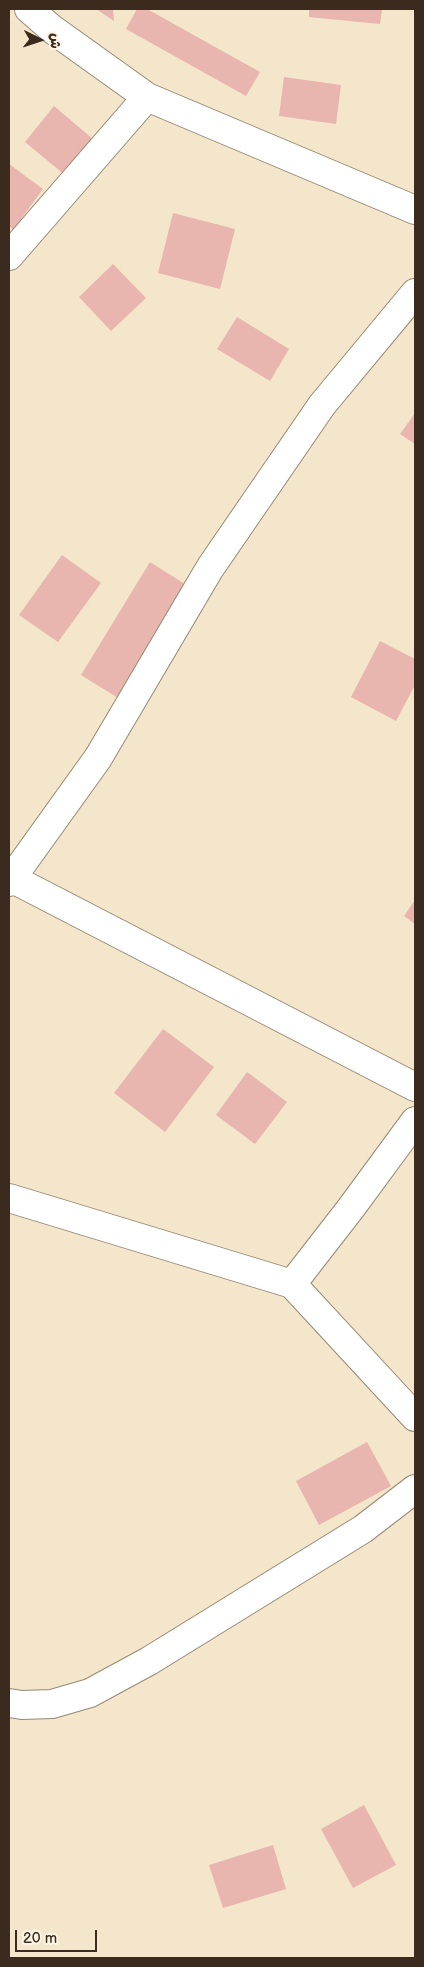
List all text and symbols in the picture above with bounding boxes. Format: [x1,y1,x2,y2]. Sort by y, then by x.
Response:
north arrow [15,15,65,65]
text: ش [46,33,64,49]
scale bar [18,1920,100,1952]
text: 20 m [23,1929,57,1948]

